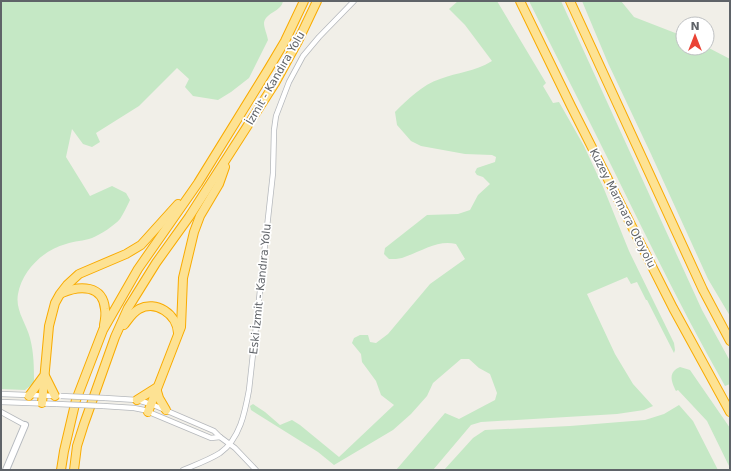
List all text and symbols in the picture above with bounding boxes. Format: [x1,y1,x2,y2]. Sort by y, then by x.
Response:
north arrow [675,16,715,56]
text: N [690,20,700,33]
street label: İzmit - Kandıra Yolu [243,29,307,127]
street label: Kuzey Marmara Otoyolu [587,146,658,270]
street label: Eski İzmit - Kandıra Yolu [247,223,274,355]

